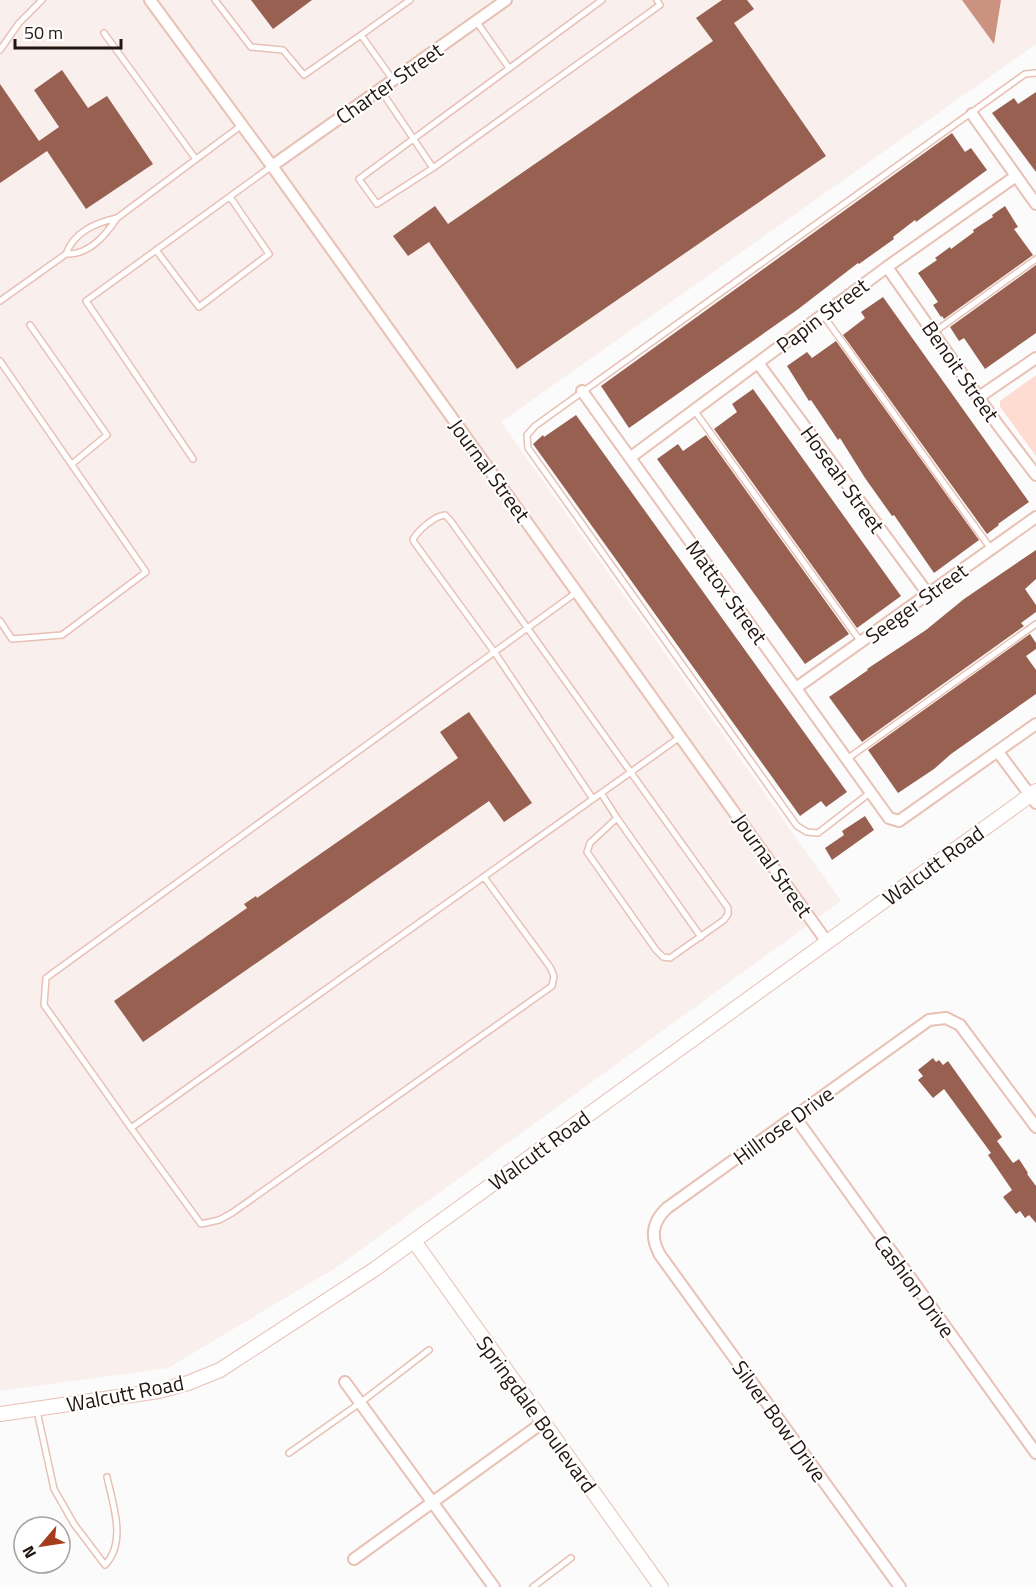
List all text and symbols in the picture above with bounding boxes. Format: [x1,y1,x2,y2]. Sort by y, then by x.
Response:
scale bar [15,12,122,50]
text: 50 m [24,19,63,46]
street label: Charter Street [329,34,450,132]
street label: Papin Street [769,269,875,360]
street label: Benoit Street [914,314,1008,428]
street label: Journal Street [442,412,539,529]
street label: Hoseah Street [793,419,893,540]
street label: Mattox Street [678,533,776,651]
street label: Seeger Street [858,554,974,651]
street label: Journal Street [725,806,821,924]
street label: Walcutt Road [876,817,990,913]
street label: Hillrose Drive [726,1078,840,1172]
street label: Walcutt Road [482,1102,596,1198]
street label: Cashion Drive [867,1228,963,1344]
street label: Springdale Boulevard [469,1329,605,1499]
street label: Silver Bow Drive [725,1353,835,1489]
street label: Walcutt Road [64,1366,186,1420]
north arrow [12,1515,72,1575]
text: N [16,1542,42,1563]

